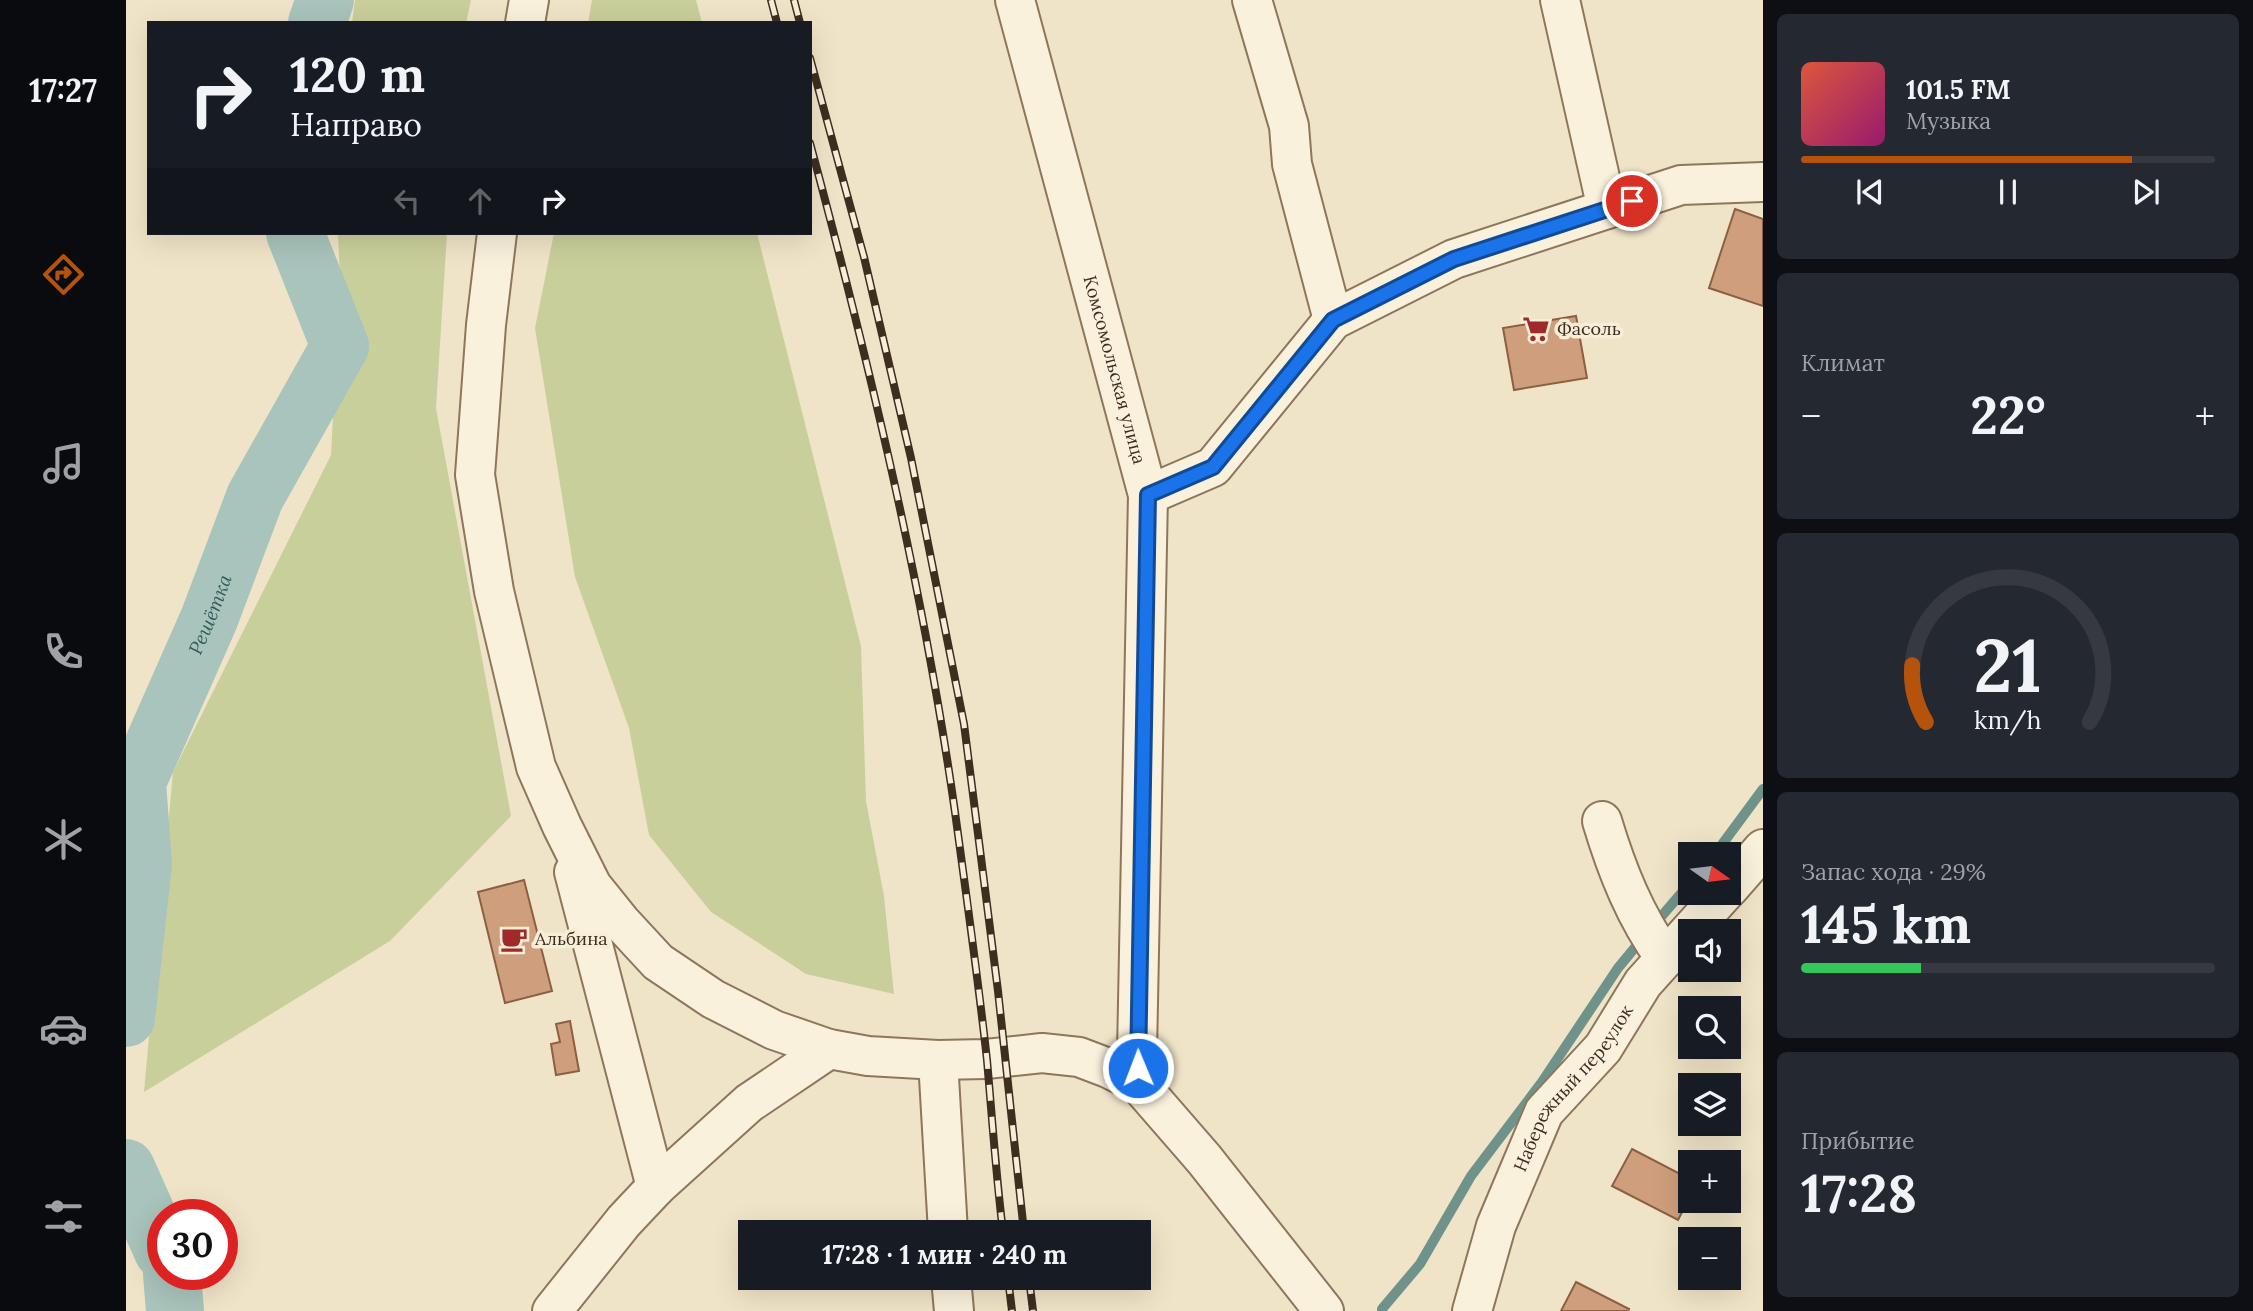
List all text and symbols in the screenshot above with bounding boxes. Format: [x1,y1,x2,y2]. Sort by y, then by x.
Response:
text: 120 m [290,43,425,105]
icon: right [175,49,266,140]
text: 17:27 [29,70,97,111]
text: 101.5 FM [1906,73,2011,106]
text: Направо [290,104,422,145]
text: Музыка [1906,106,1991,135]
pin [1602,171,1662,231]
icon: previous [1851,173,1889,211]
icon: pause [1989,173,2027,211]
icon: next [2127,173,2165,211]
icon: left [388,182,426,220]
icon: ahead [461,182,499,220]
icon: right [534,182,572,220]
icon: arrive [1613,182,1651,220]
icon: directions [39,250,88,299]
street label: Комсомольская улица [1079,273,1151,467]
supermarket icon: Фасоль [1521,314,1551,344]
place label: Фасоль [1557,317,1621,340]
text: Климат [1801,348,1885,377]
text: 22° [1970,382,2046,448]
text: − [1801,392,1821,440]
text: + [2195,392,2215,440]
icon: music [39,439,88,488]
water label: Решётка [183,571,237,658]
text: 21 [1974,619,2042,712]
icon: phone [39,627,88,676]
text: km/h [1974,703,2042,735]
icon: climate [39,815,88,864]
north arrow [1678,842,1741,905]
map controls [1678,842,1741,1290]
text: Запас хода · 29% [1801,857,1986,886]
text: 145 km [1801,891,1971,957]
button: sound [1678,919,1741,982]
cafe icon: Альбина [499,924,529,954]
place label: Альбина [534,927,608,950]
button: search [1678,996,1741,1059]
street label: Набережный переулок [1508,1000,1638,1175]
icon: car [39,1004,88,1053]
position arrow [1101,1031,1175,1105]
button: layers [1678,1073,1741,1136]
text: Прибытие [1801,1126,1915,1155]
button: + [1678,1150,1741,1213]
text: 17:28 [1801,1160,1917,1226]
icon: filters [39,1192,88,1241]
speed limit sign: 30 [147,1199,238,1290]
button: − [1678,1227,1741,1290]
text: 17:28 · 1 мин · 240 m [822,1238,1067,1271]

